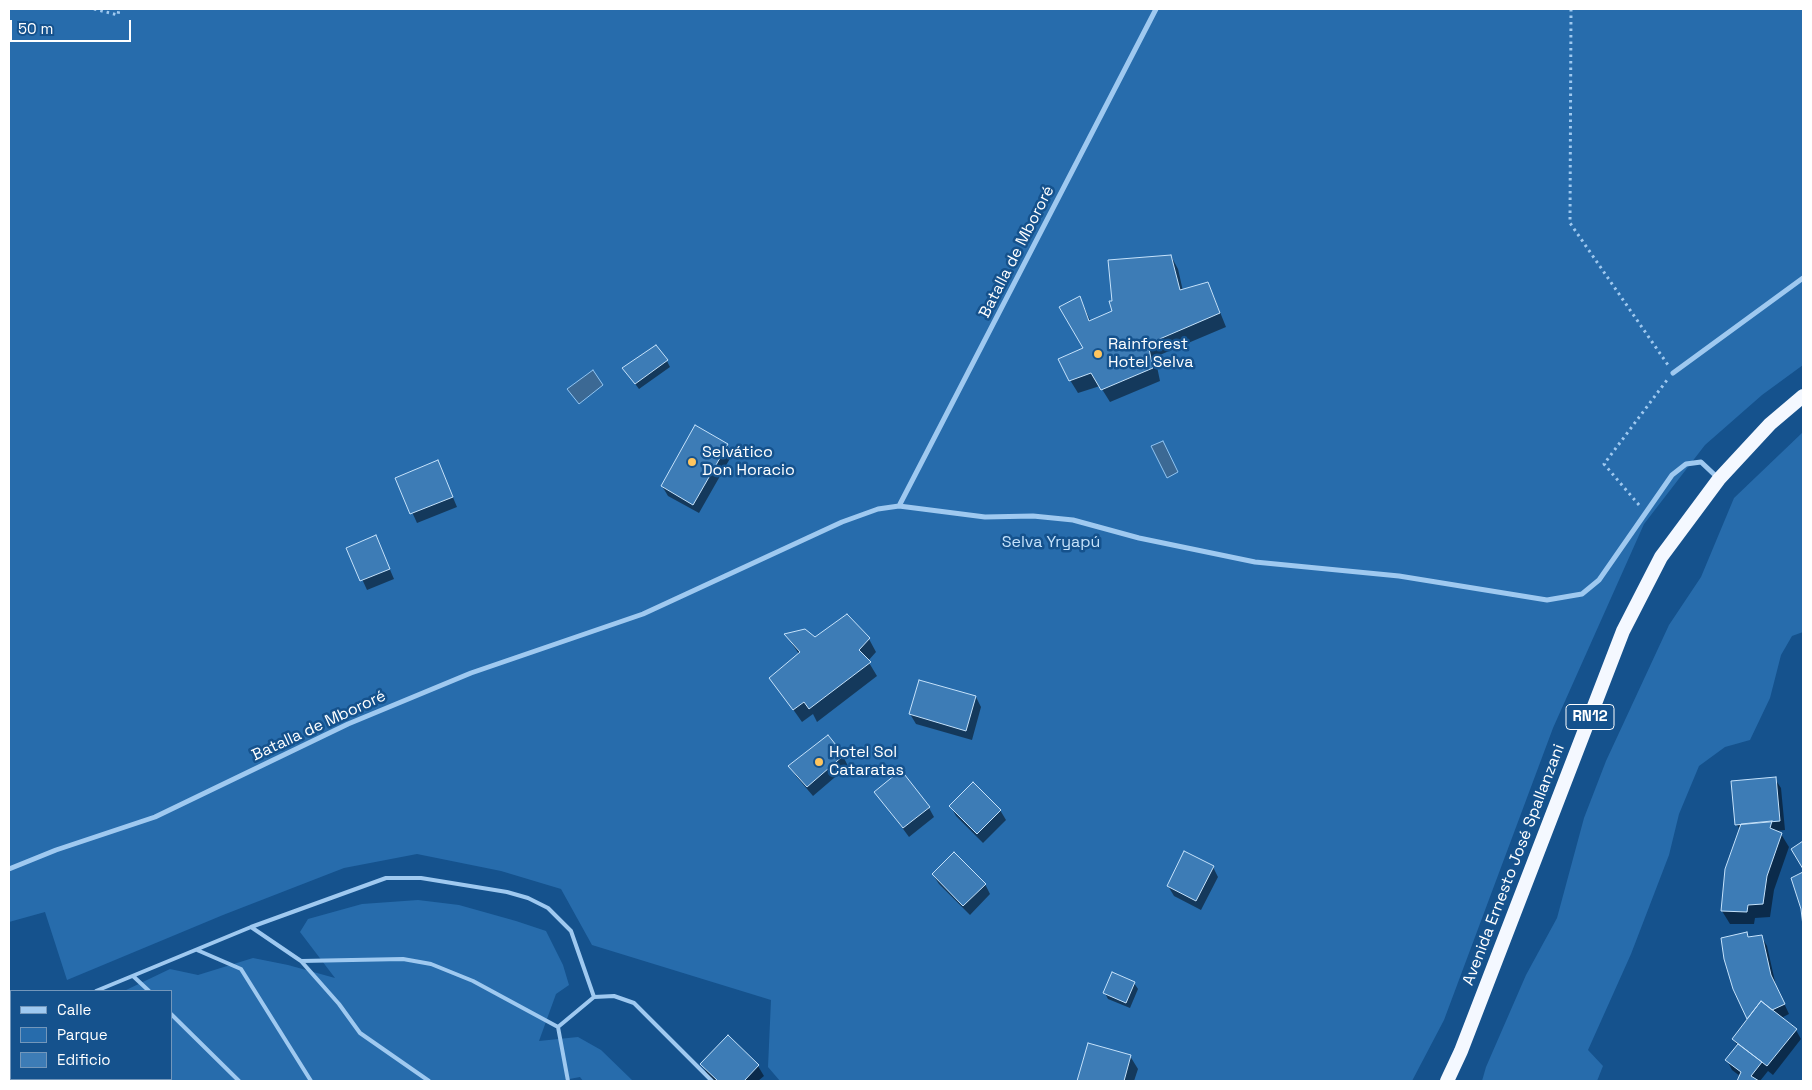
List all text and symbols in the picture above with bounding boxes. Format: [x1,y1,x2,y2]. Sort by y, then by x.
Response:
scale bar [12,10,134,42]
text: 50 m [18,19,53,38]
street label: Batalla de Mbororé [975,183,1059,321]
place label: Rainforest Hotel Selva [1108,335,1193,373]
marker: Rainforest Hotel Selva [1092,348,1104,360]
place label: Selvático Don Horacio [702,443,795,481]
marker: Selvático Don Horacio [686,456,698,468]
park label: Selva Yryapú [1002,533,1100,553]
street label: Batalla de Mbororé [249,687,389,765]
road number: RN12 [1566,704,1614,730]
street label: Avenida Ernesto José Spallanzani [1459,742,1569,988]
place label: Hotel Sol Cataratas [829,743,904,781]
marker: Hotel Sol Cataratas [813,756,825,768]
legend [10,990,172,1080]
text: Calle [57,1000,92,1019]
text: Parque [57,1025,108,1044]
text: Edificio [57,1050,111,1069]

